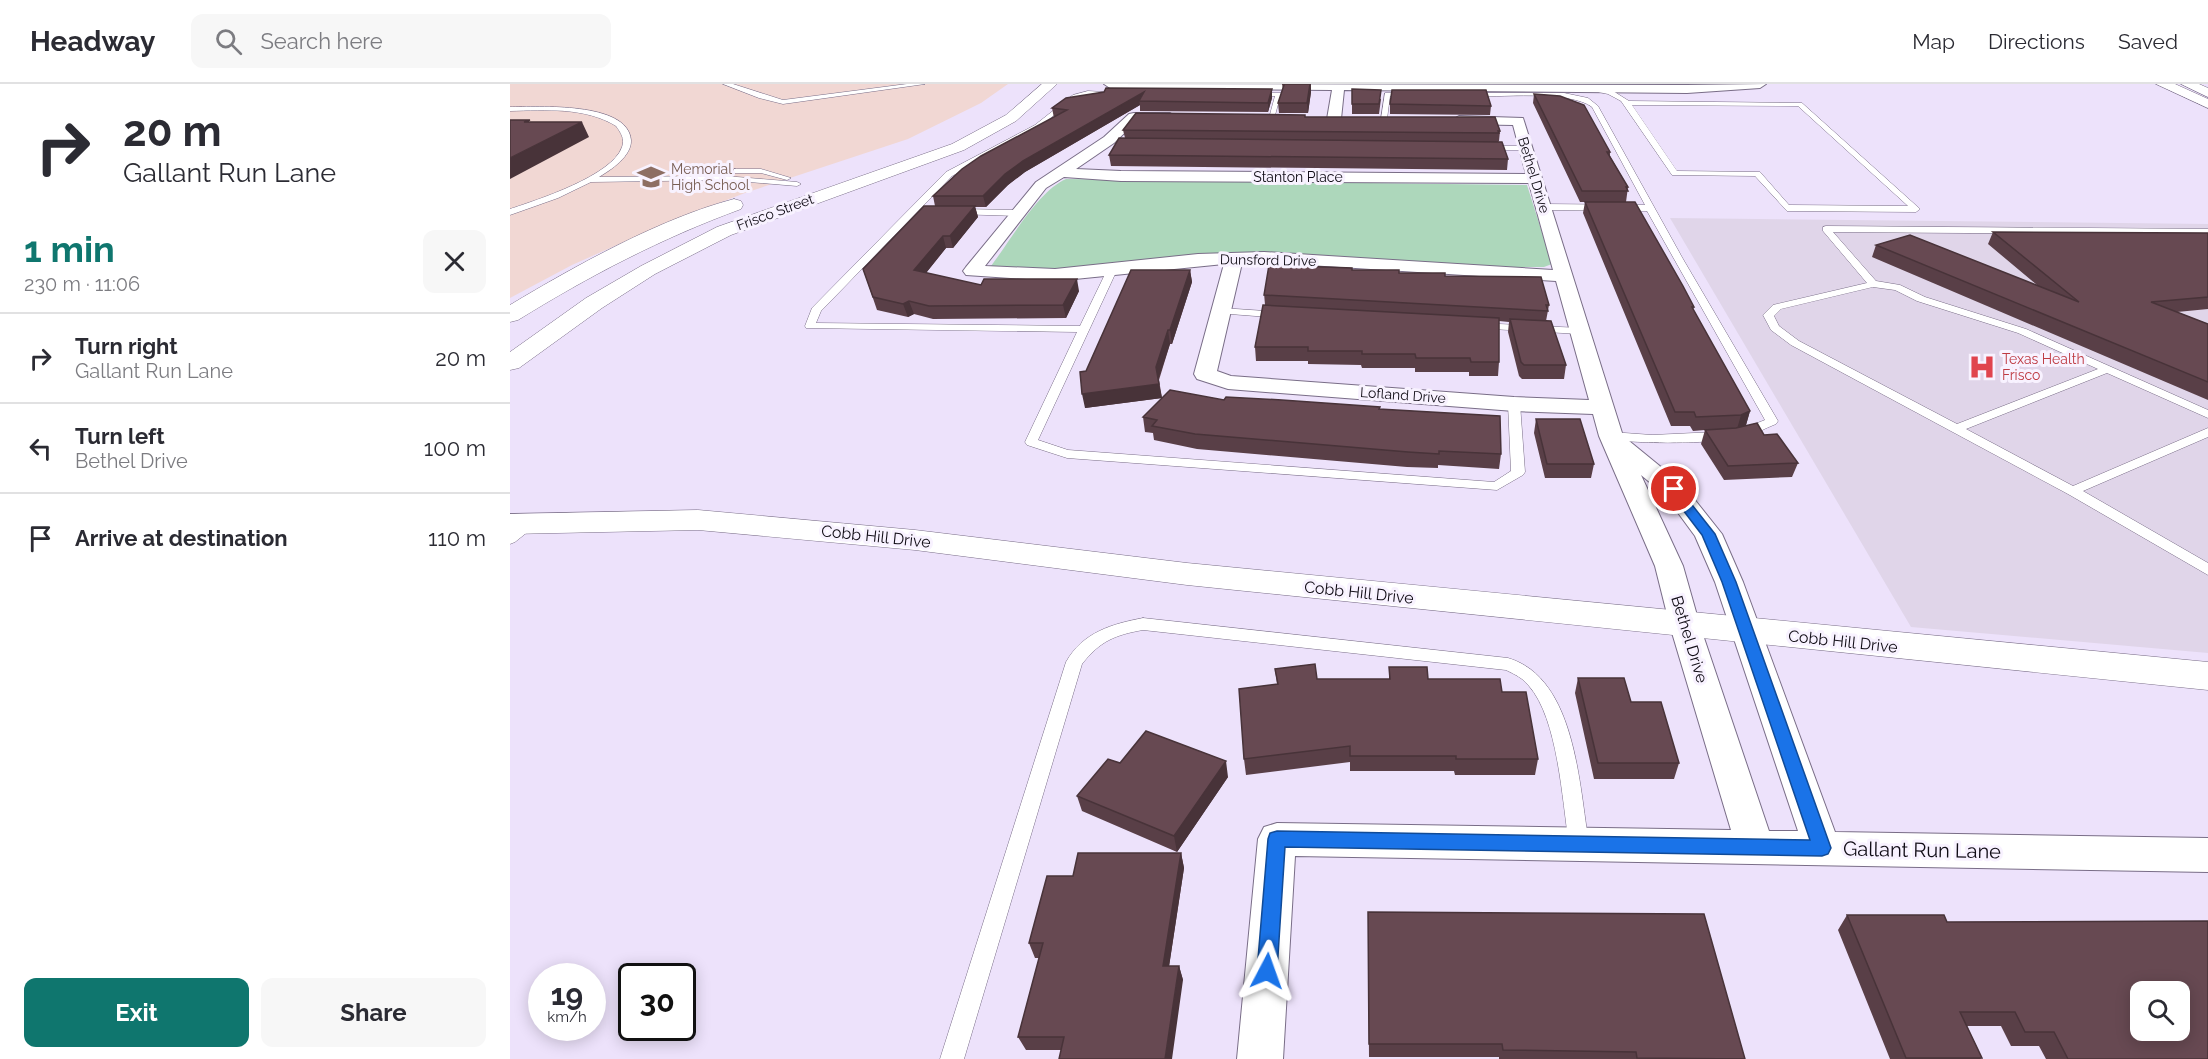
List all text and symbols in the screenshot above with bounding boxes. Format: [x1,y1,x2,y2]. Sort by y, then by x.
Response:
search box [191,14,611,68]
text: Headway [30,25,155,58]
icon: search [212,25,245,58]
text: Search here [260,28,383,54]
text: Map [1912,29,1955,54]
text: Directions [1988,29,2085,54]
text: Saved [2118,29,2178,54]
text: 20 m [123,107,222,156]
icon: right [24,108,102,186]
street label: Bethel Drive [1515,135,1553,215]
text: Gallant Run Lane [123,157,336,188]
place label: Memorial High School [671,161,750,193]
school or university icon: Memorial High School [636,162,666,192]
street label: Stanton Place [1253,169,1343,185]
street label: Frisco Street [734,191,816,233]
text: 1 min [24,228,115,270]
button: close [423,230,486,293]
street label: Dunsford Drive [1220,251,1316,269]
text: 230 m · 11:06 [24,272,140,296]
text: Turn right [75,333,178,359]
icon: right [24,342,57,375]
text: 20 m [435,345,486,371]
place label: Texas Health Frisco [2002,351,2085,383]
hospital icon: Texas Health Frisco [1967,352,1997,382]
text: Gallant Run Lane [75,359,233,383]
street label: Lofland Drive [1360,384,1446,406]
text: Turn left [75,423,165,449]
icon: left [24,432,57,465]
text: 100 m [424,435,486,461]
text: Bethel Drive [75,449,188,473]
pin [1648,463,1699,514]
icon: arrive [1657,472,1690,505]
street label: Cobb Hill Drive [820,521,932,552]
icon: arrive [24,522,57,555]
text: Arrive at destination [75,525,288,551]
text: 110 m [428,525,486,551]
street label: Cobb Hill Drive [1303,577,1415,608]
street label: Bethel Drive [1667,593,1712,685]
street label: Cobb Hill Drive [1787,626,1899,657]
street label: Gallant Run Lane [1843,837,2001,863]
position arrow [1235,939,1299,1003]
speed limit sign: 30 [618,963,696,1041]
text: 19 [551,977,583,1012]
button: Exit [24,978,249,1047]
button: Share [261,978,486,1047]
map controls [2130,981,2190,1041]
button: search [2130,981,2190,1041]
text: km/h [547,1008,587,1026]

